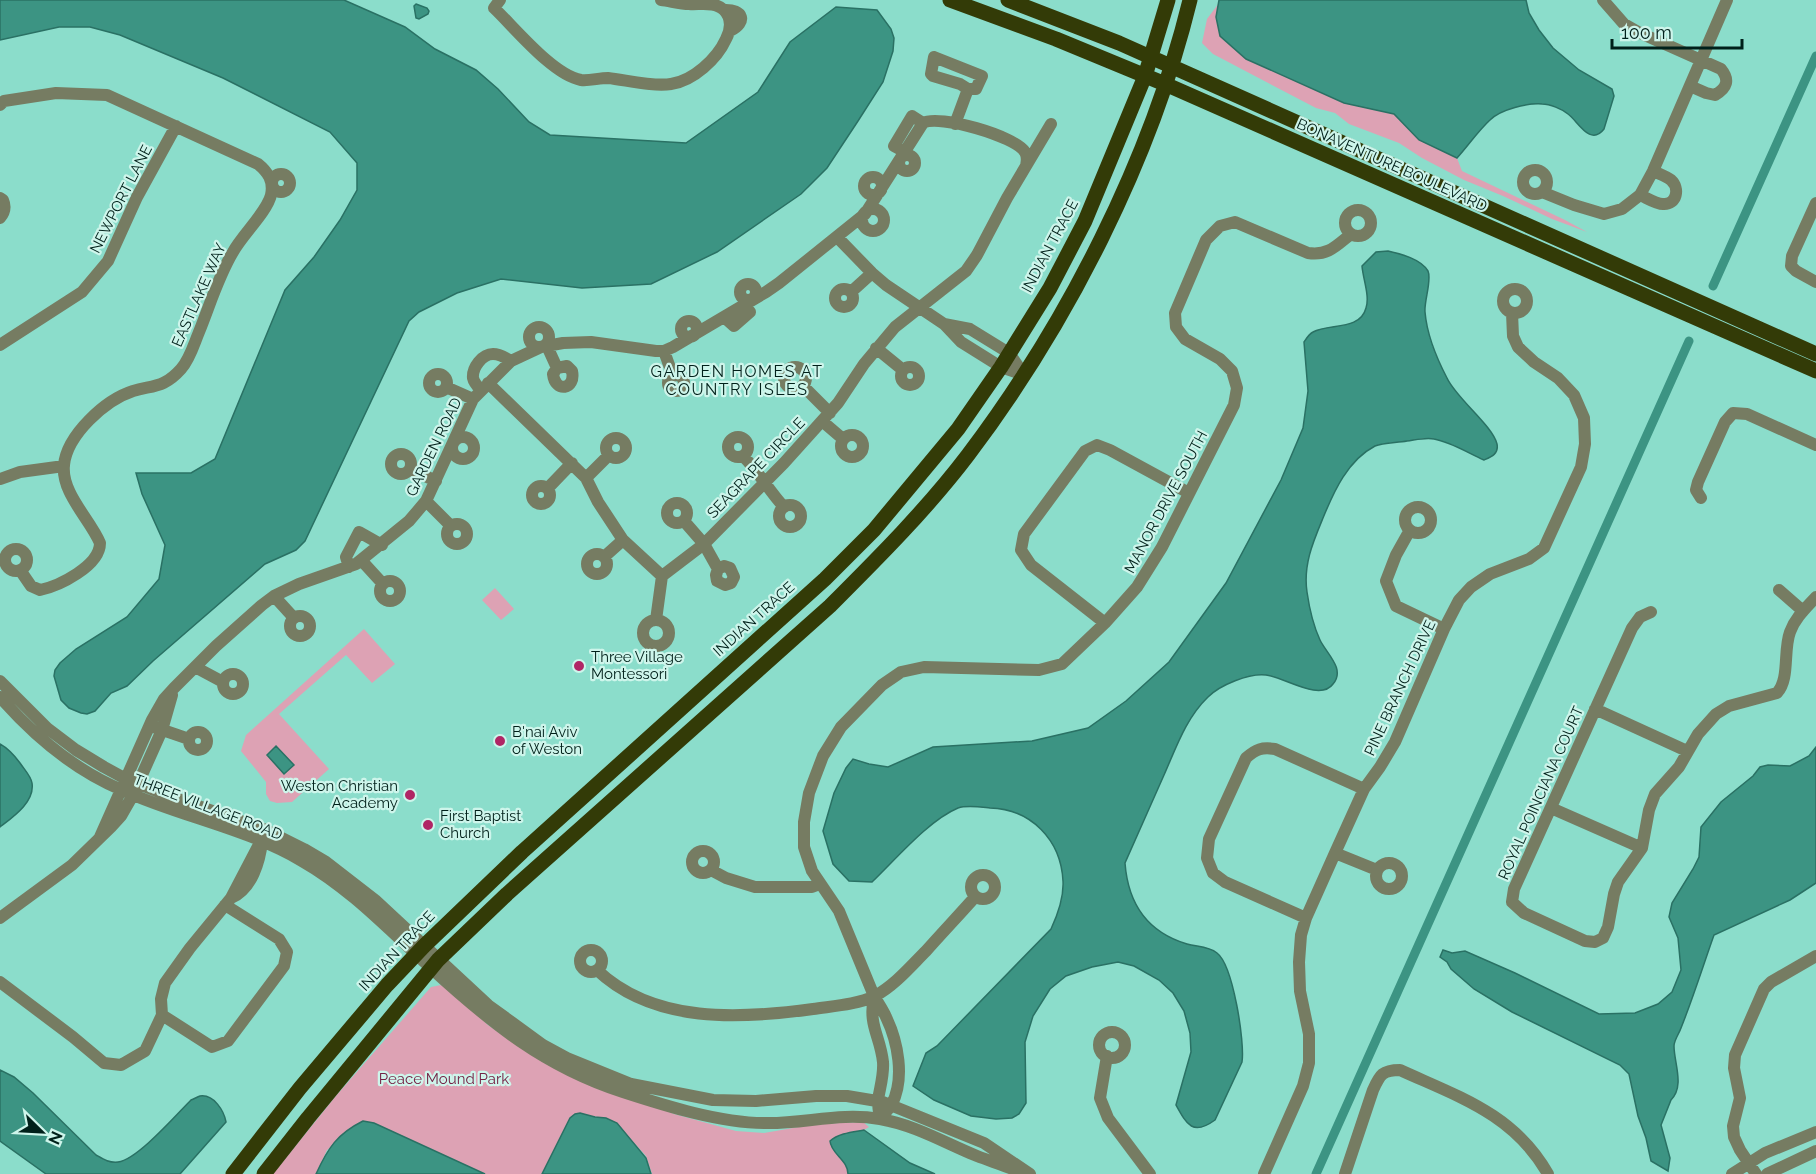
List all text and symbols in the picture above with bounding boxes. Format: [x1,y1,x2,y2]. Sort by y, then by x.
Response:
scale bar [1612,12,1742,50]
text: 100 m [1621,22,1672,43]
street label: BONAVENTURE BOULEVARD [1294,115,1490,215]
street label: NEWPORT LANE [86,142,156,256]
street label: INDIAN TRACE [1018,196,1082,296]
street label: EASTLAKE WAY [168,240,230,350]
district label: GARDEN HOMES AT COUNTRY ISLES [650,362,824,399]
street label: GARDEN ROAD [402,395,466,499]
street label: SEAGRAPE CIRCLE [703,414,809,522]
street label: MANOR DRIVE SOUTH [1121,428,1211,576]
street label: INDIAN TRACE [710,578,798,660]
street label: PINE BRANCH DRIVE [1361,617,1439,759]
place label: Three Village Montessori [591,648,683,683]
marker: Three Village Montessori [572,659,586,673]
street label: ROYAL POINCIANA COURT [1495,703,1587,883]
place label: B'nai Aviv of Weston [512,723,582,758]
marker: B'nai Aviv of Weston [493,734,507,748]
street label: THREE VILLAGE ROAD [131,770,285,844]
place label: Weston Christian Academy [281,777,398,812]
marker: Weston Christian Academy [403,788,417,802]
place label: First Baptist Church [440,807,521,842]
marker: First Baptist Church [421,818,435,832]
street label: INDIAN TRACE [355,907,439,995]
park label: Peace Mound Park [379,1070,509,1088]
north arrow [12,1102,72,1162]
text: N [44,1128,66,1147]

